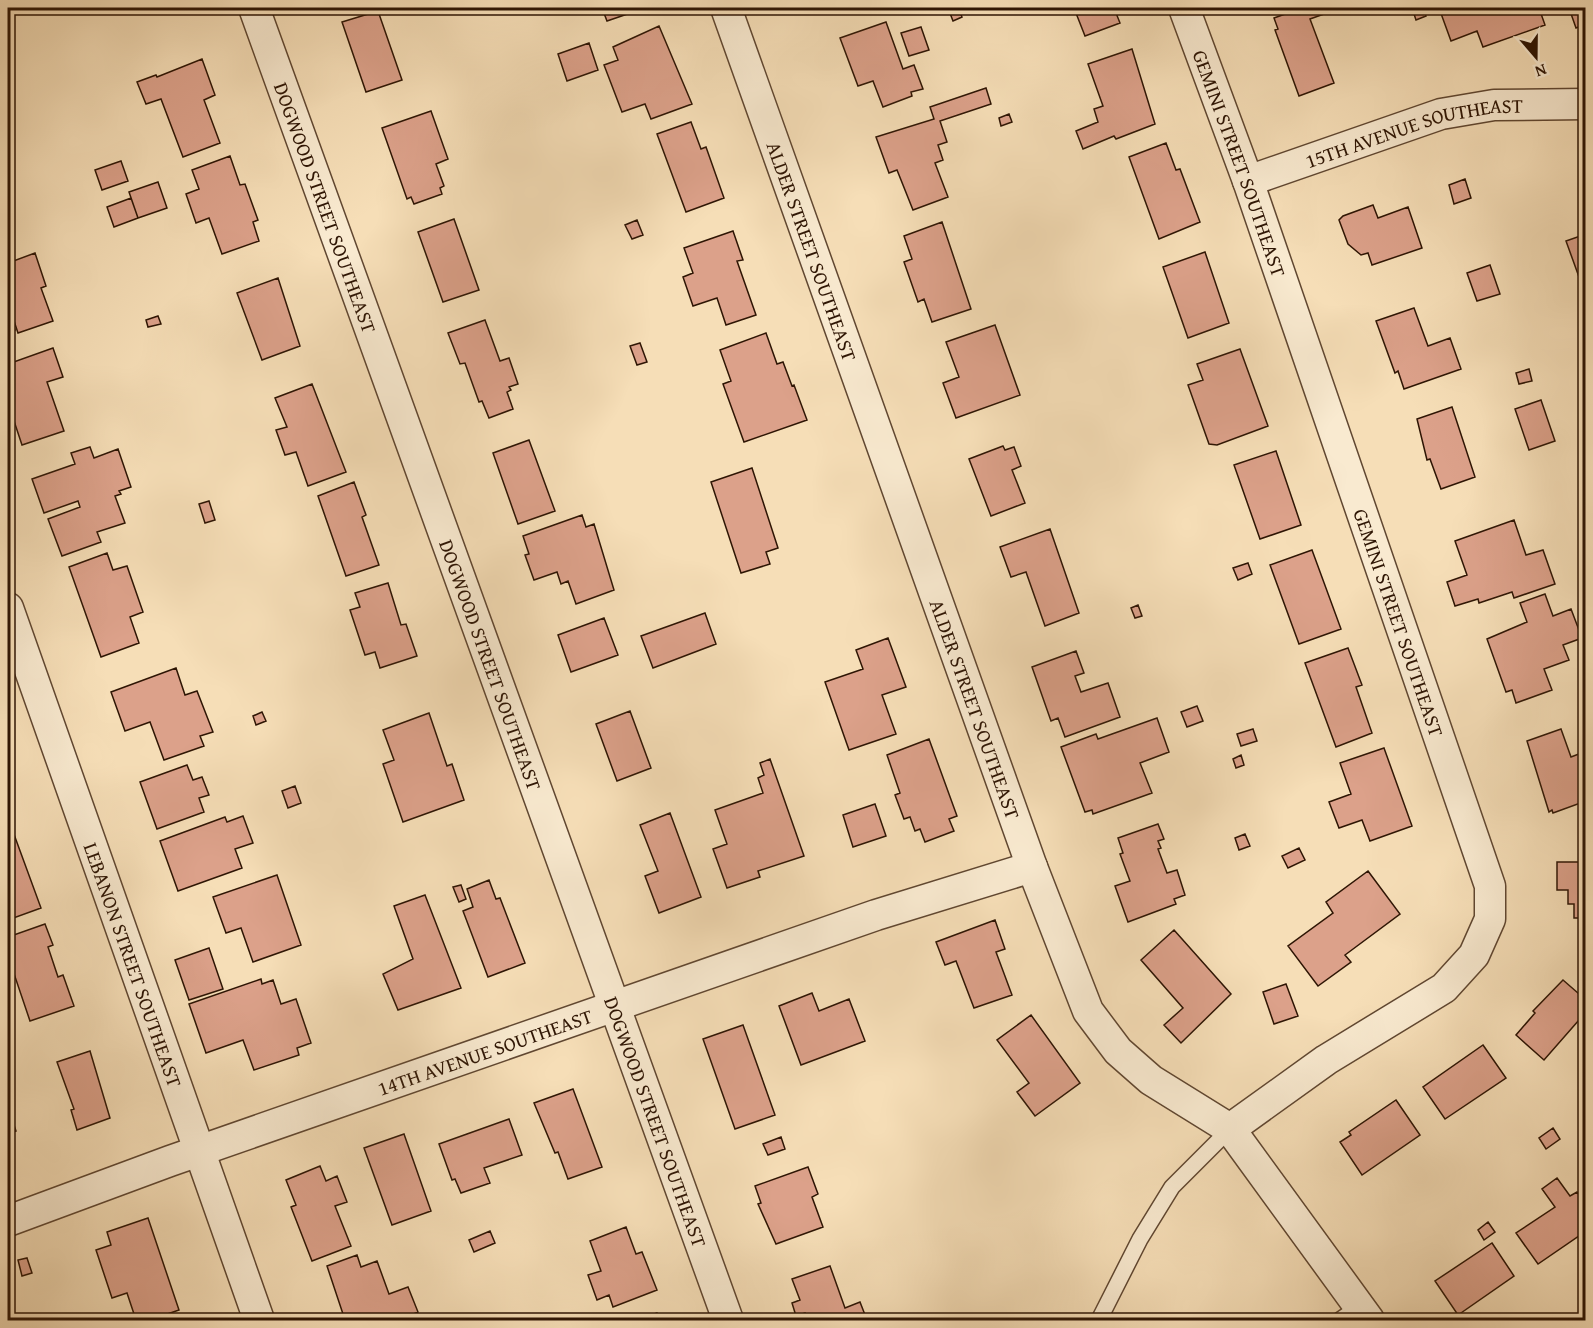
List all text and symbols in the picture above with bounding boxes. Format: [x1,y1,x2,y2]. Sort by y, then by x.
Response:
north arrow [1506,27,1566,87]
street label: GEMINI STREET SOUTHEAST [1186,45,1294,280]
text: N [1532,58,1550,84]
street label: DOGWOOD STREET SOUTHEAST [267,78,385,337]
street label: 15TH AVENUE SOUTHEAST [1301,90,1523,175]
street label: ALDER STREET SOUTHEAST [760,137,865,365]
street label: GEMINI STREET SOUTHEAST [1347,504,1452,740]
street label: DOGWOOD STREET SOUTHEAST [433,535,550,794]
street label: ALDER STREET SOUTHEAST [923,595,1028,823]
street label: LEBANON STREET SOUTHEAST [77,838,190,1091]
street label: DOGWOOD STREET SOUTHEAST [598,992,715,1251]
street label: 14TH AVENUE SOUTHEAST [373,1001,596,1102]

